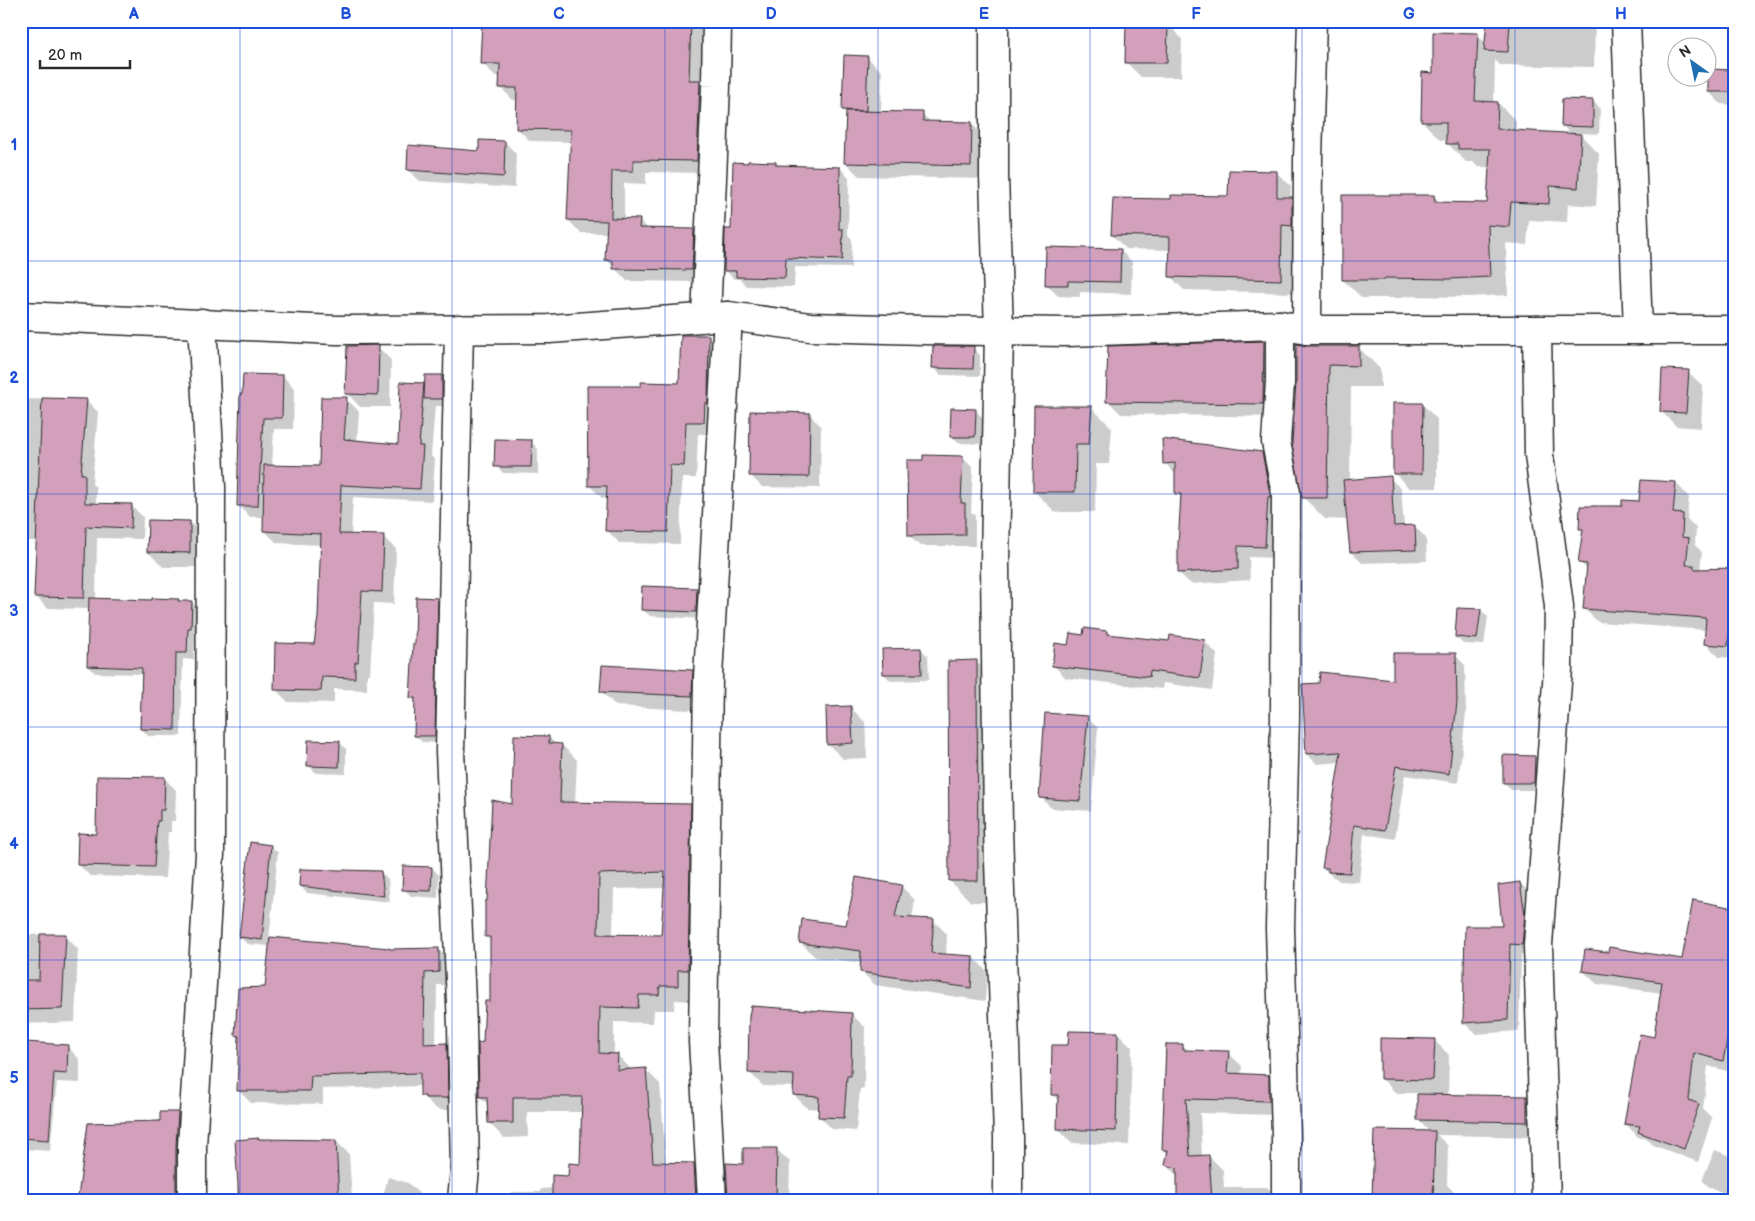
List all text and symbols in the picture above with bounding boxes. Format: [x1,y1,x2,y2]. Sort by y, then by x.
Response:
text: A [128,5,139,24]
text: B [340,5,352,24]
text: C [553,5,565,24]
text: D [765,5,777,24]
text: E [979,5,989,24]
text: F [1191,5,1201,24]
text: G [1403,5,1415,24]
text: H [1615,5,1627,24]
scale bar [40,38,130,70]
north arrow [1668,38,1718,88]
text: N [1676,42,1694,62]
text: 20 m [48,46,82,65]
text: 1 [11,136,17,155]
text: 2 [9,369,19,388]
text: 3 [9,602,19,621]
text: 4 [9,835,19,854]
text: 5 [9,1069,19,1088]

